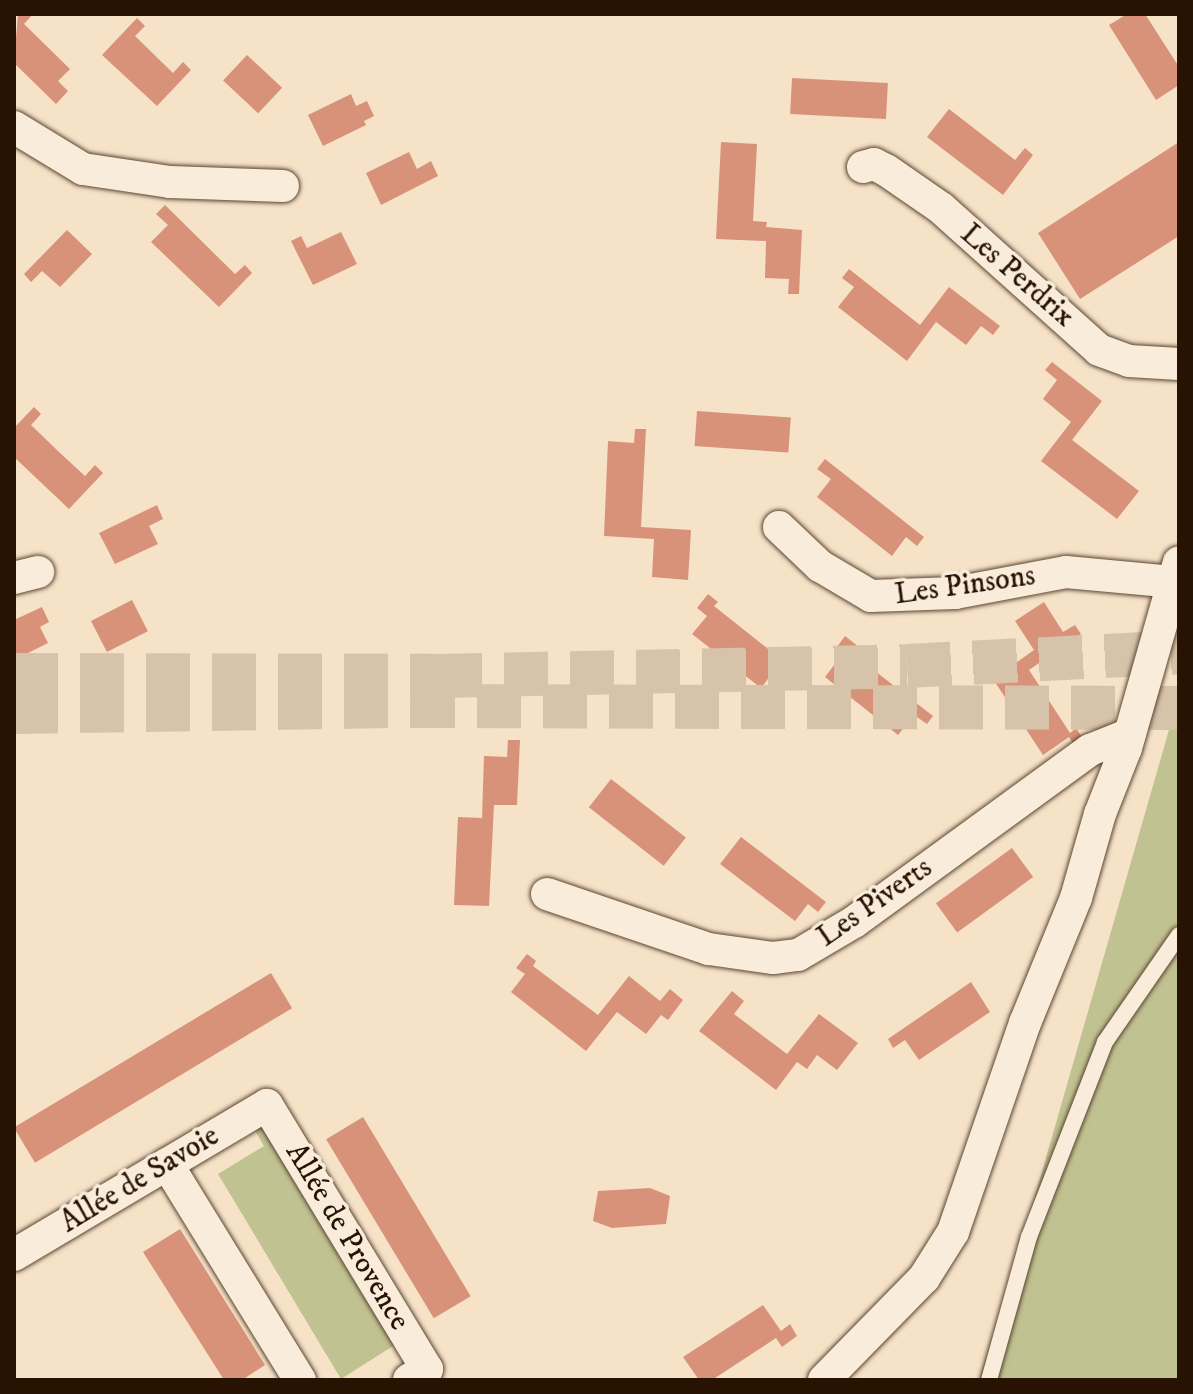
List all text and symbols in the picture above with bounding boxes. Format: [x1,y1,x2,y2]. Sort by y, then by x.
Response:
street label: Les Perdrix [953,217,1081,335]
street label: Les Pinsons [892,558,1038,614]
street label: Les Piverts [811,850,939,956]
street label: Allée de Savoie [54,1119,226,1241]
street label: Allée de Provence [277,1137,417,1337]

